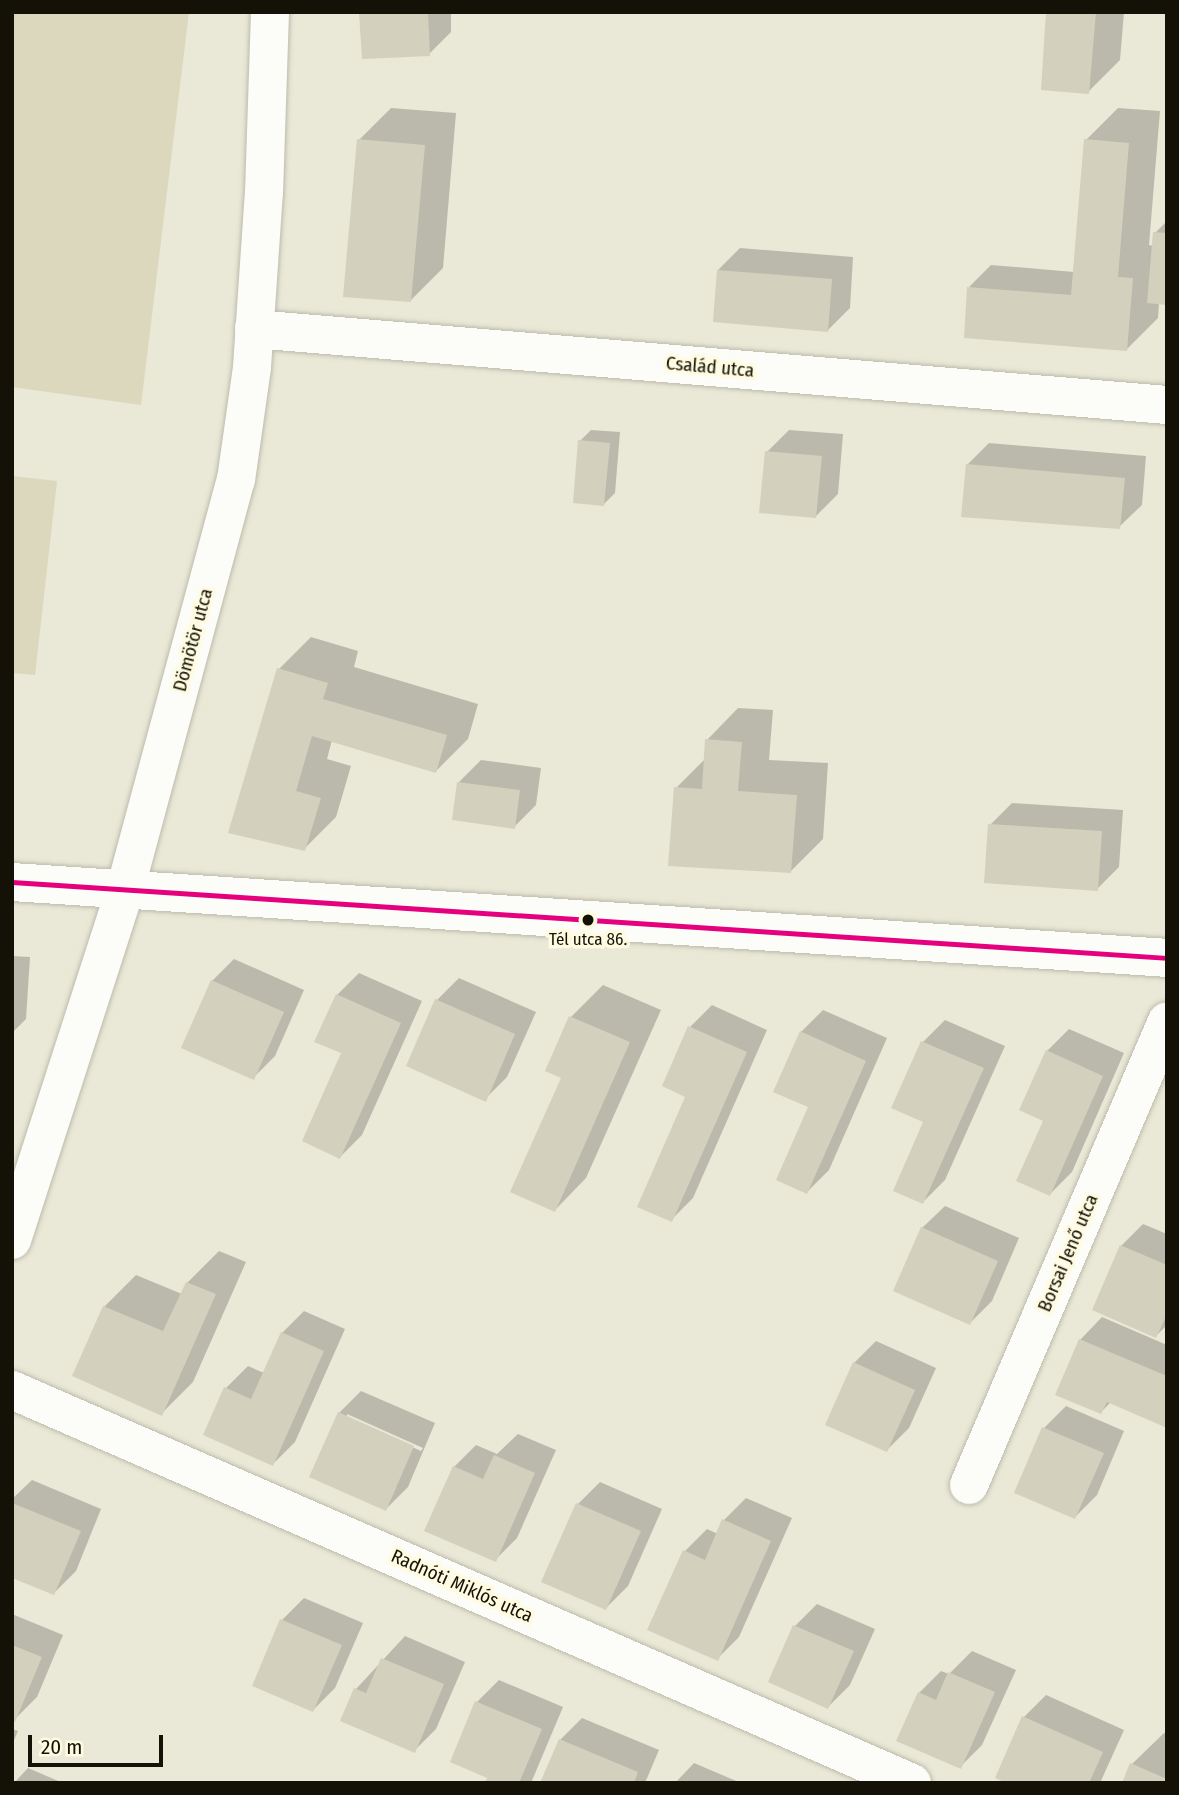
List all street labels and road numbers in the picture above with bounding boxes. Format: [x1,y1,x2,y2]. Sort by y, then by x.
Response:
street label: Család utca [665,352,755,382]
street label: Dömötör utca [168,586,218,694]
street label: Borsai Jenő utca [1033,1191,1103,1315]
street label: Radnóti Miklós utca [388,1544,536,1628]

